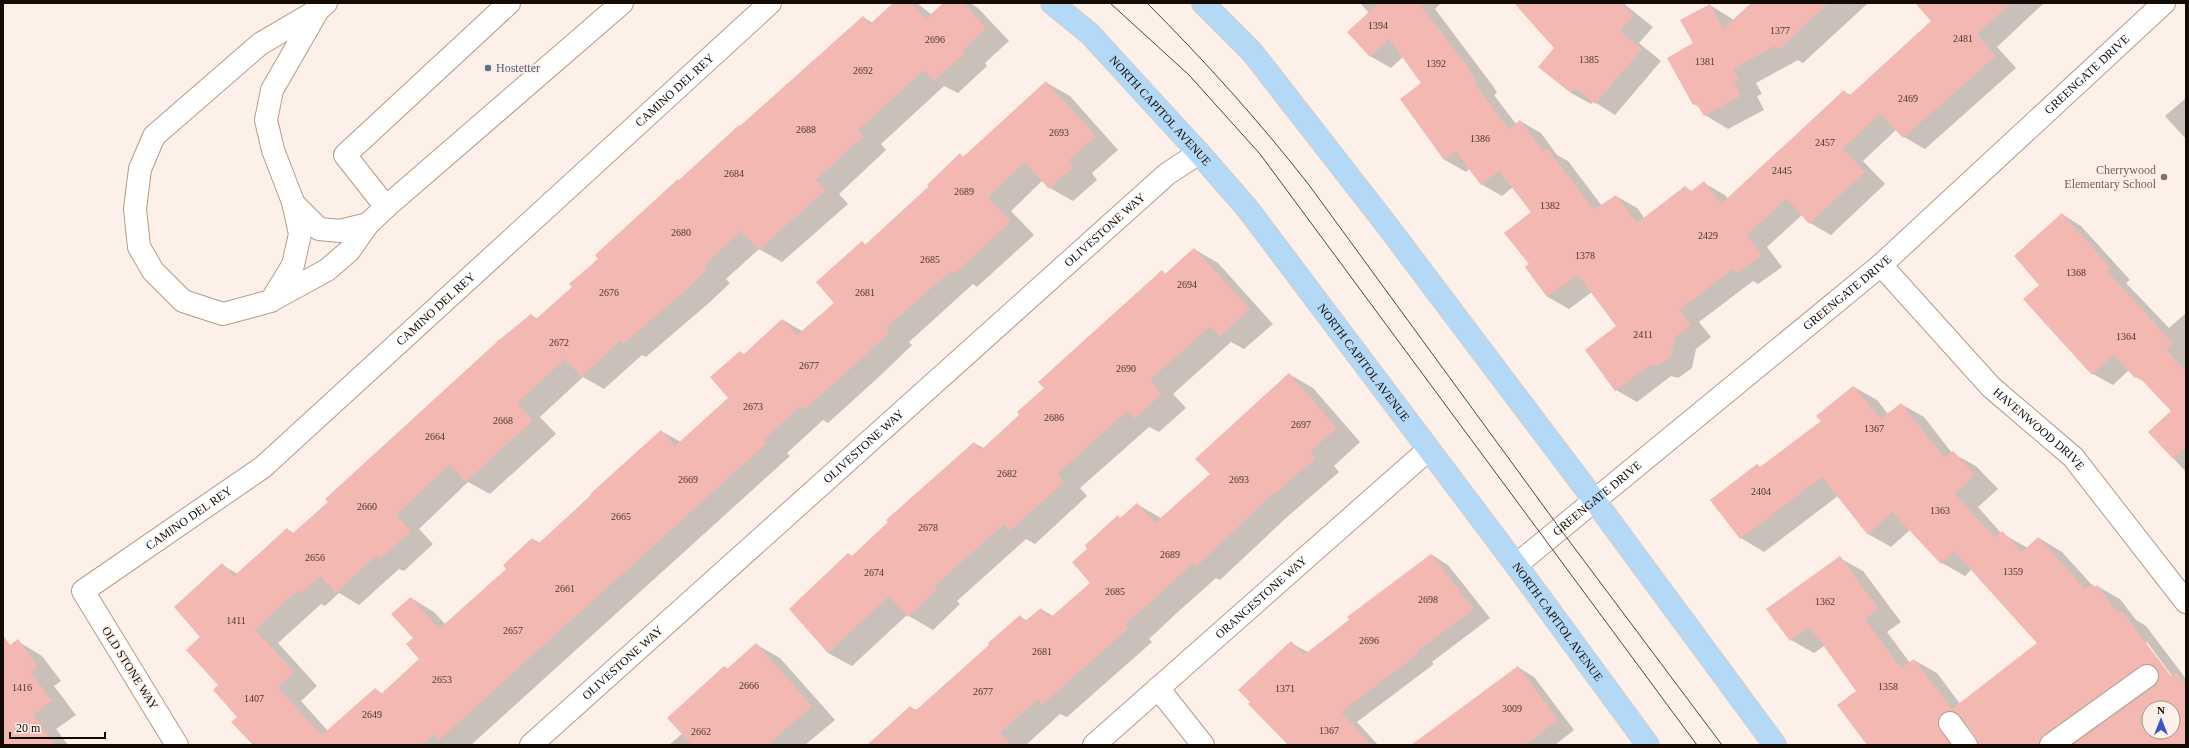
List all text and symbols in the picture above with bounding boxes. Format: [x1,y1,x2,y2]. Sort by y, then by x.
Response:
house number: 1394 [1368,20,1388,31]
house number: 1377 [1770,25,1790,36]
street label: GREENGATE DRIVE [2042,32,2132,117]
house number: 2481 [1953,33,1973,44]
house number: 2696 [925,34,945,45]
street label: CAMINO DEL REY [632,51,717,130]
street label: NORTH CAPITOL AVENUE [1106,53,1214,169]
house number: 1385 [1579,54,1599,65]
house number: 1381 [1695,56,1715,67]
house number: 1392 [1426,58,1446,69]
place label: Hostetter [496,61,540,75]
marker: Hostetter [483,63,493,73]
house number: 2692 [853,65,873,76]
house number: 2469 [1898,93,1918,104]
house number: 2688 [796,124,816,135]
house number: 2693 [1049,127,1069,138]
house number: 1386 [1470,133,1490,144]
house number: 2457 [1815,137,1835,148]
place label: Cherrywood Elementary School [2064,163,2157,191]
house number: 2445 [1772,165,1792,176]
house number: 2684 [724,168,744,179]
marker: Cherrywood Elementary School [2159,172,2169,182]
house number: 2689 [954,186,974,197]
street label: OLIVESTONE WAY [1061,190,1148,270]
house number: 1382 [1540,200,1560,211]
house number: 2680 [671,227,691,238]
house number: 2429 [1698,230,1718,241]
house number: 1378 [1575,250,1595,261]
street label: GREENGATE DRIVE [1800,252,1894,333]
house number: 2685 [920,254,940,265]
house number: 1368 [2066,267,2086,278]
street label: CAMINO DEL REY [393,269,478,348]
house number: 2694 [1177,279,1197,290]
house number: 2676 [599,287,619,298]
house number: 2681 [855,287,875,298]
street label: NORTH CAPITOL AVENUE [1315,301,1412,424]
house number: 2411 [1633,329,1653,340]
house number: 1364 [2116,331,2136,342]
house number: 2672 [549,337,569,348]
house number: 2677 [799,360,819,371]
house number: 2690 [1116,363,1136,374]
street label: HAVENWOOD DRIVE [1990,385,2088,473]
house number: 2673 [743,401,763,412]
street label: OLIVESTONE WAY [820,406,907,486]
house number: 2686 [1044,412,1064,423]
house number: 2668 [493,415,513,426]
house number: 2697 [1291,419,1311,430]
house number: 1367 [1864,423,1884,434]
house number: 2664 [425,431,445,442]
street label: GREENGATE DRIVE [1550,458,1644,539]
house number: 2682 [997,468,1017,479]
house number: 2669 [678,474,698,485]
house number: 2693 [1229,474,1249,485]
street label: CAMINO DEL REY [143,483,235,553]
house number: 2404 [1751,486,1771,497]
house number: 2660 [357,501,377,512]
house number: 1363 [1930,505,1950,516]
house number: 2665 [611,511,631,522]
house number: 2678 [918,522,938,533]
house number: 2689 [1160,549,1180,560]
house number: 2656 [305,552,325,563]
street label: ORANGESTONE WAY [1212,553,1310,642]
street label: NORTH CAPITOL AVENUE [1510,560,1606,684]
house number: 1359 [2003,566,2023,577]
house number: 2674 [864,567,884,578]
house number: 2661 [555,583,575,594]
house number: 2685 [1105,586,1125,597]
house number: 2698 [1418,594,1438,605]
house number: 1362 [1815,596,1835,607]
house number: 1411 [226,615,246,626]
street label: OLIVESTONE WAY [579,623,666,703]
street label: OLD STONE WAY [99,624,161,712]
house number: 2657 [503,625,523,636]
house number: 2696 [1359,635,1379,646]
house number: 2681 [1032,646,1052,657]
house number: 2653 [432,674,452,685]
house number: 2666 [739,680,759,691]
house number: 1358 [1878,681,1898,692]
house number: 1416 [12,682,32,693]
house number: 1371 [1275,683,1295,694]
house number: 2677 [973,686,993,697]
house number: 1407 [244,693,264,704]
north arrow [2141,700,2181,740]
house number: 3009 [1502,703,1522,714]
text: N [2157,704,2165,716]
house number: 2649 [362,709,382,720]
scale bar [10,714,105,740]
text: 20 m [16,721,41,735]
house number: 1367 [1319,725,1339,736]
house number: 2662 [691,726,711,737]

